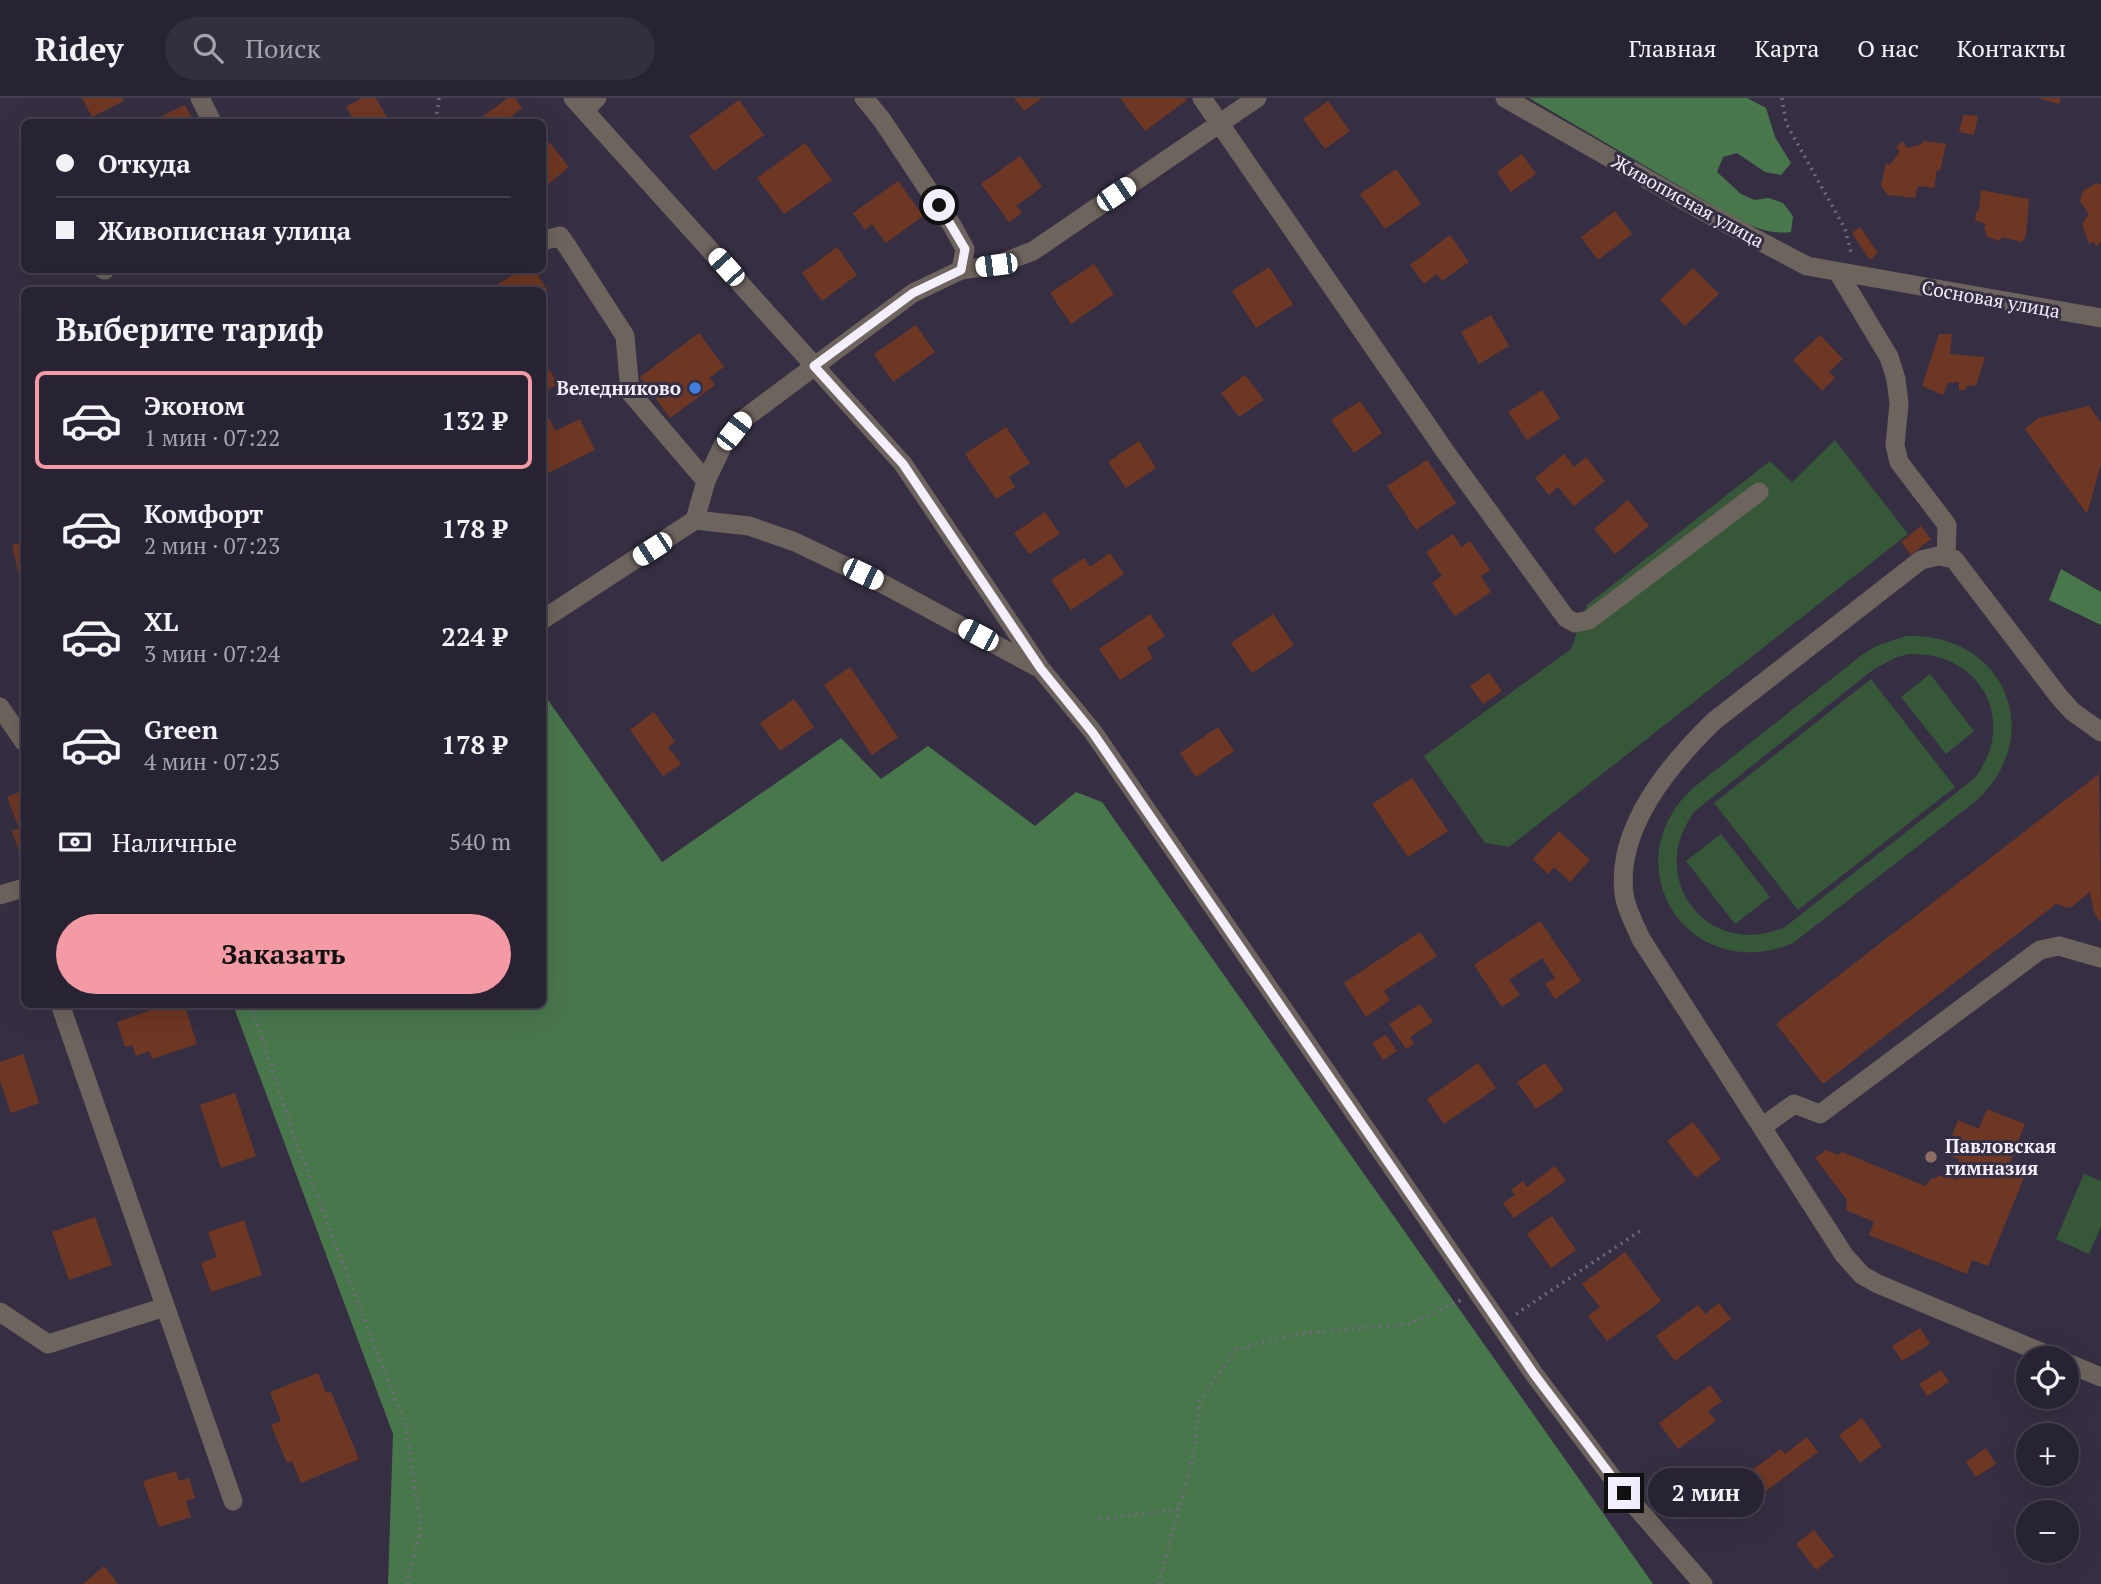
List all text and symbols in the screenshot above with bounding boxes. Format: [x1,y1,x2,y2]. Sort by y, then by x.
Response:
search box [165,17,655,80]
text: Ridey [35,27,123,70]
icon: search [189,29,227,67]
text: Поиск [245,31,320,65]
text: Главная [1628,32,1716,64]
text: Карта [1754,32,1819,64]
text: О нас [1857,32,1919,64]
text: Контакты [1957,32,2066,64]
text: Откуда [98,146,191,180]
street label: Живописная улица [1608,148,1769,253]
car [1093,174,1140,214]
route start [923,189,955,221]
text: Живописная улица [98,213,351,247]
car [705,244,748,290]
car [974,252,1019,278]
street label: Сосновая улица [1920,274,2063,323]
text: Выберите тариф [56,308,324,350]
place label: Веледниково [557,375,681,400]
marker: Веледниково [687,380,703,396]
text: Эконом [144,388,245,422]
icon: car [60,389,123,452]
text: 132 ₽ [441,403,507,437]
car [713,408,756,454]
text: 1 мин · 07:22 [144,422,280,453]
text: Комфорт [144,496,263,530]
icon: car [60,497,123,560]
text: 178 ₽ [441,511,507,545]
car [629,529,676,569]
text: 2 мин · 07:23 [144,530,280,561]
car [840,555,887,593]
text: XL [144,604,178,638]
icon: car [60,605,123,668]
car [955,616,1002,654]
text: 224 ₽ [441,619,507,653]
text: 3 мин · 07:24 [144,638,280,669]
text: Green [144,712,218,746]
icon: car [60,713,123,776]
text: 178 ₽ [441,727,507,761]
text: 4 мин · 07:25 [144,746,280,777]
icon: cash [56,823,94,861]
text: Наличные [112,825,237,859]
text: 540 m [449,826,511,857]
button: Заказать [56,914,511,994]
place label: Павловская гимназия [1945,1133,2056,1180]
marker: Павловская гимназия [1923,1149,1939,1165]
map controls [2016,1346,2079,1563]
button: locate [2016,1346,2079,1409]
button: + [2016,1423,2079,1486]
callout: 2 мин [1648,1468,1764,1518]
route end [1608,1477,1640,1509]
text: 2 мин [1672,1477,1740,1508]
button: − [2016,1500,2079,1563]

